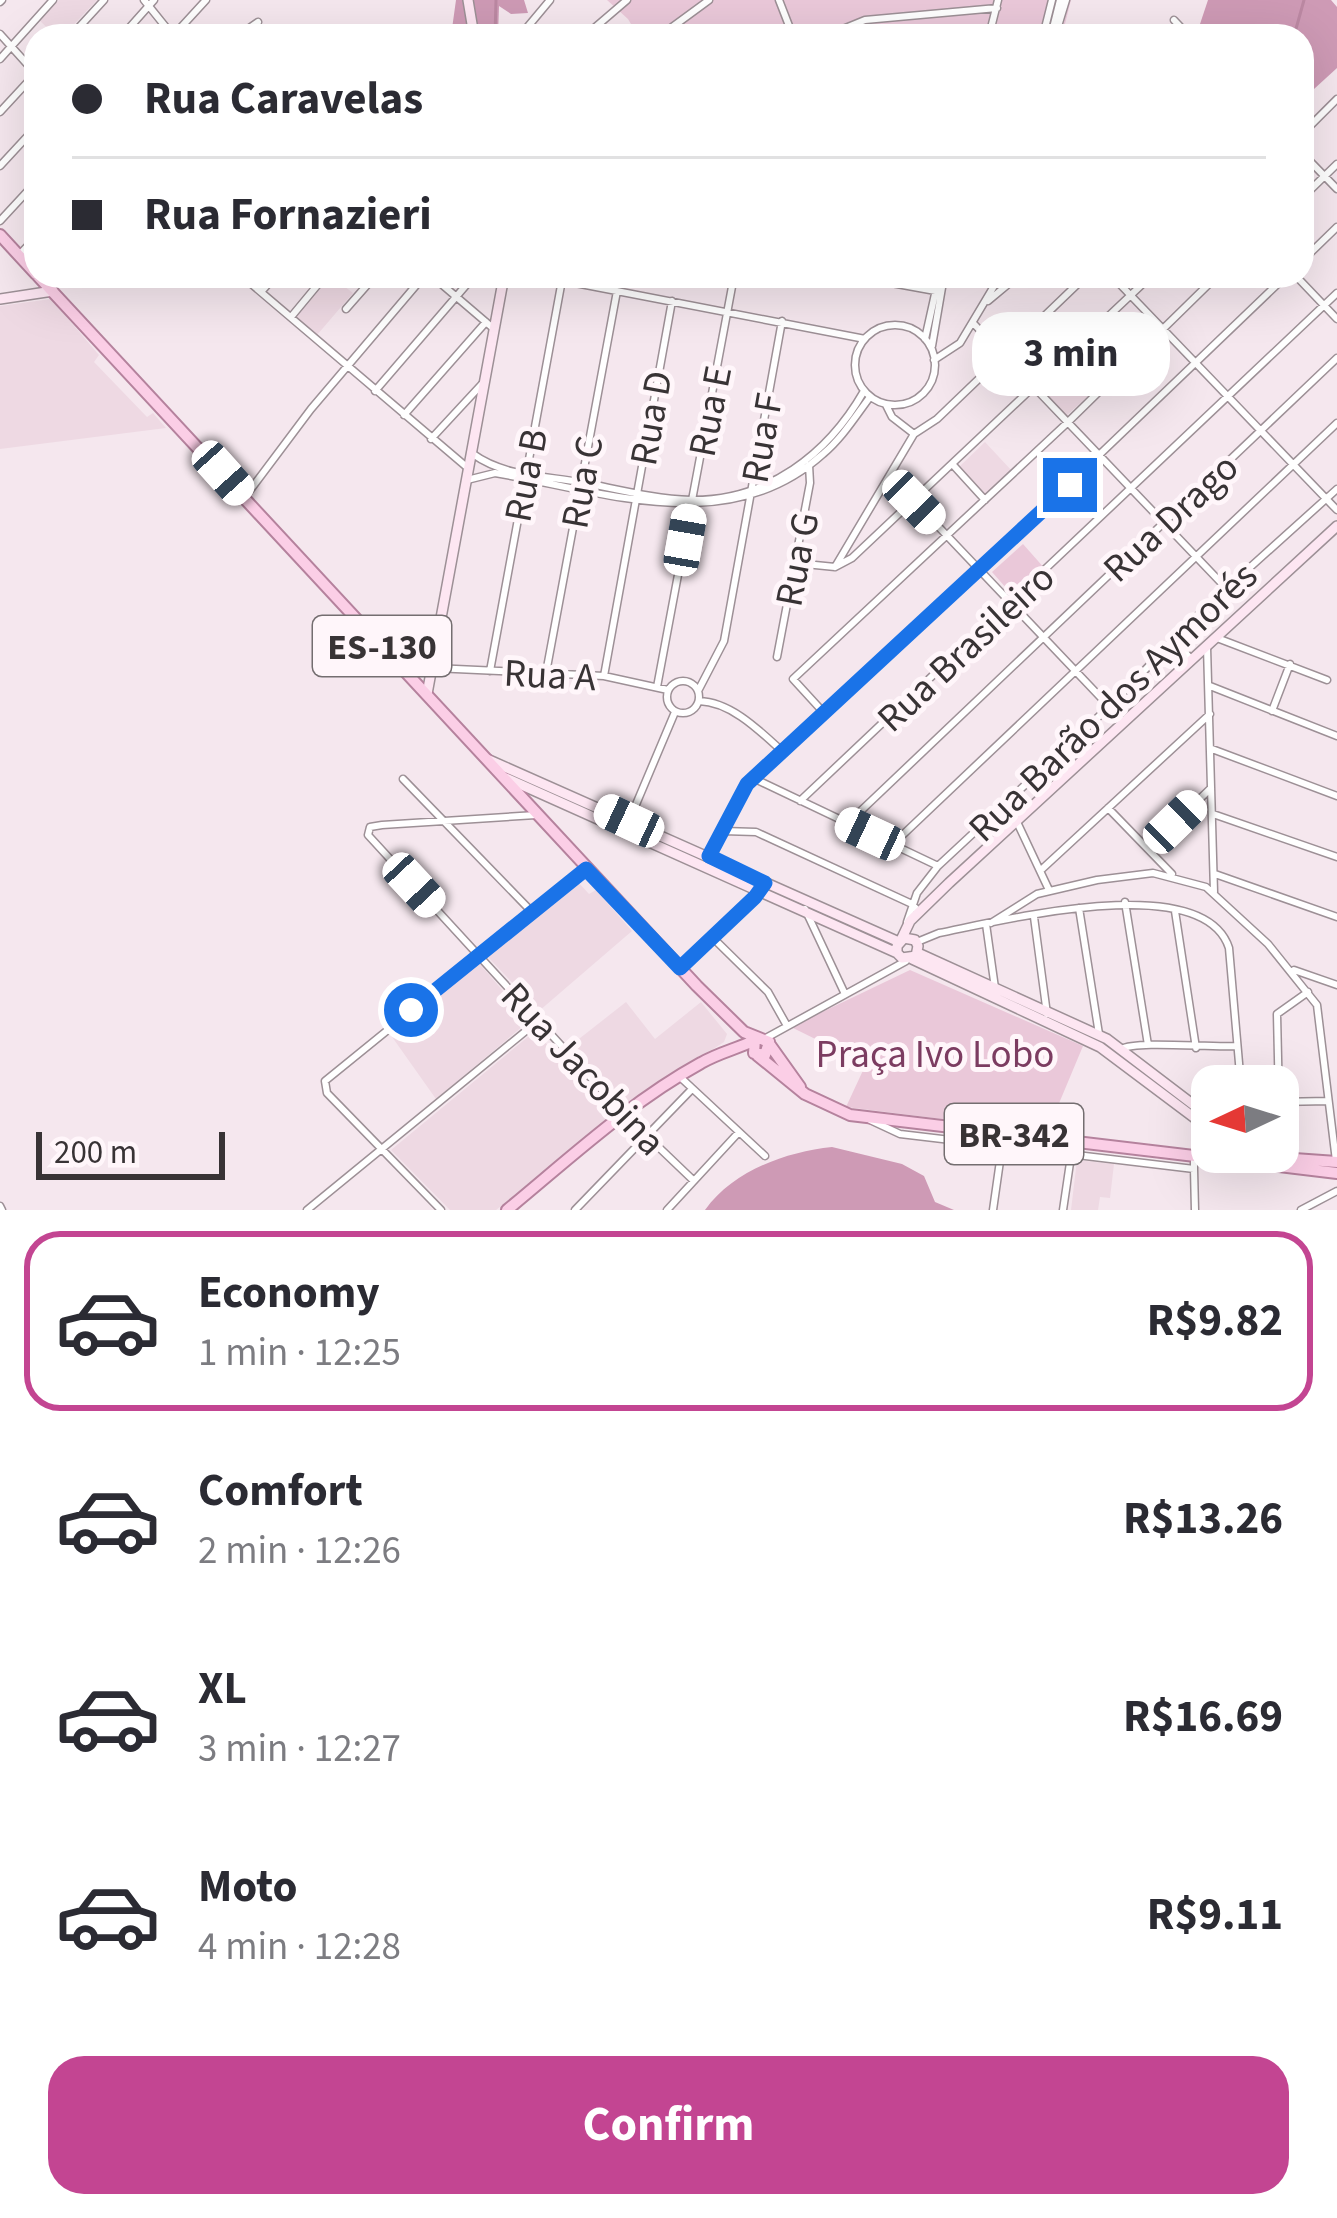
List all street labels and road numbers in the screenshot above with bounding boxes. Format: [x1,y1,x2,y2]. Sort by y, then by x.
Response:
street label: Rua E [675,361,747,462]
street label: Rua D [616,367,688,470]
street label: Rua F [728,389,798,488]
street label: Rua B [491,424,563,527]
street label: Rua C [547,432,619,533]
street label: Rua Drago [1091,441,1252,596]
street label: Rua G [761,507,835,611]
street label: Rua Barão dos Aymorés [956,549,1271,856]
street label: Rua Brasileiro [865,551,1068,746]
road number: ES-130 [313,616,451,676]
street label: Rua A [502,646,598,706]
street label: Rua Jacobina [487,970,678,1169]
road number: BR-342 [945,1104,1083,1164]

